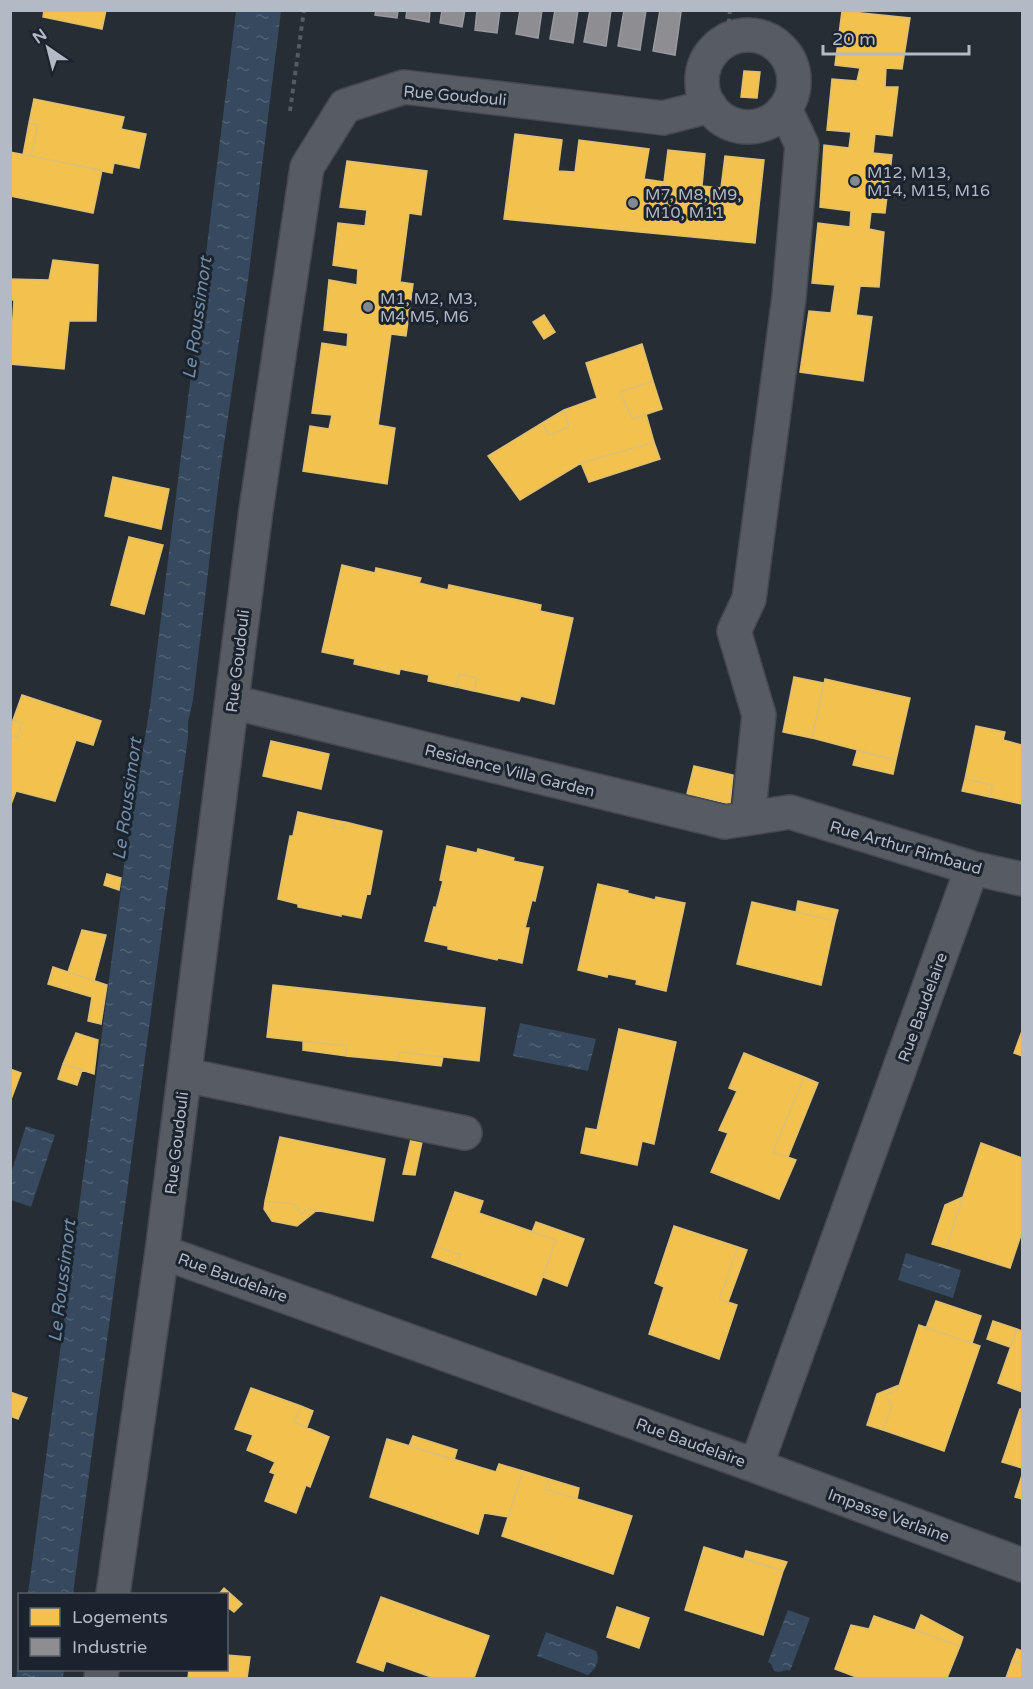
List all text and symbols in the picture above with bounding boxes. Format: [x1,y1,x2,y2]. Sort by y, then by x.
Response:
north arrow [18,18,78,78]
scale bar [823,18,968,56]
text: N [29,25,51,48]
text: 20 m [832,28,876,50]
street label: Rue Goudouli [402,82,507,110]
place label: M12, M13, M14, M15, M16 [867,163,990,201]
marker: M12, M13, M14, M15, M16 [848,174,862,188]
place label: M7, M8, M9, M10, M11 [645,185,742,223]
marker: M7, M8, M9, M10, M11 [626,196,640,210]
water label: Le Roussimort [178,253,217,380]
place label: M1, M2, M3, M4 M5, M6 [380,289,477,327]
marker: M1, M2, M3, M4 M5, M6 [361,300,375,314]
street label: Rue Goudouli [222,609,254,714]
water label: Le Roussimort [108,734,147,861]
street label: Residence Villa Garden [423,740,597,802]
street label: Rue Arthur Rimbaud [827,817,984,879]
street label: Rue Baudelaire [894,950,952,1065]
street label: Rue Goudouli [161,1091,193,1196]
water label: Le Roussimort [44,1217,81,1343]
street label: Rue Baudelaire [175,1249,290,1307]
street label: Rue Baudelaire [633,1414,748,1472]
street label: Impasse Verlaine [825,1485,952,1547]
legend [18,1593,228,1671]
text: Logements [72,1606,168,1628]
text: Industrie [72,1636,147,1658]

